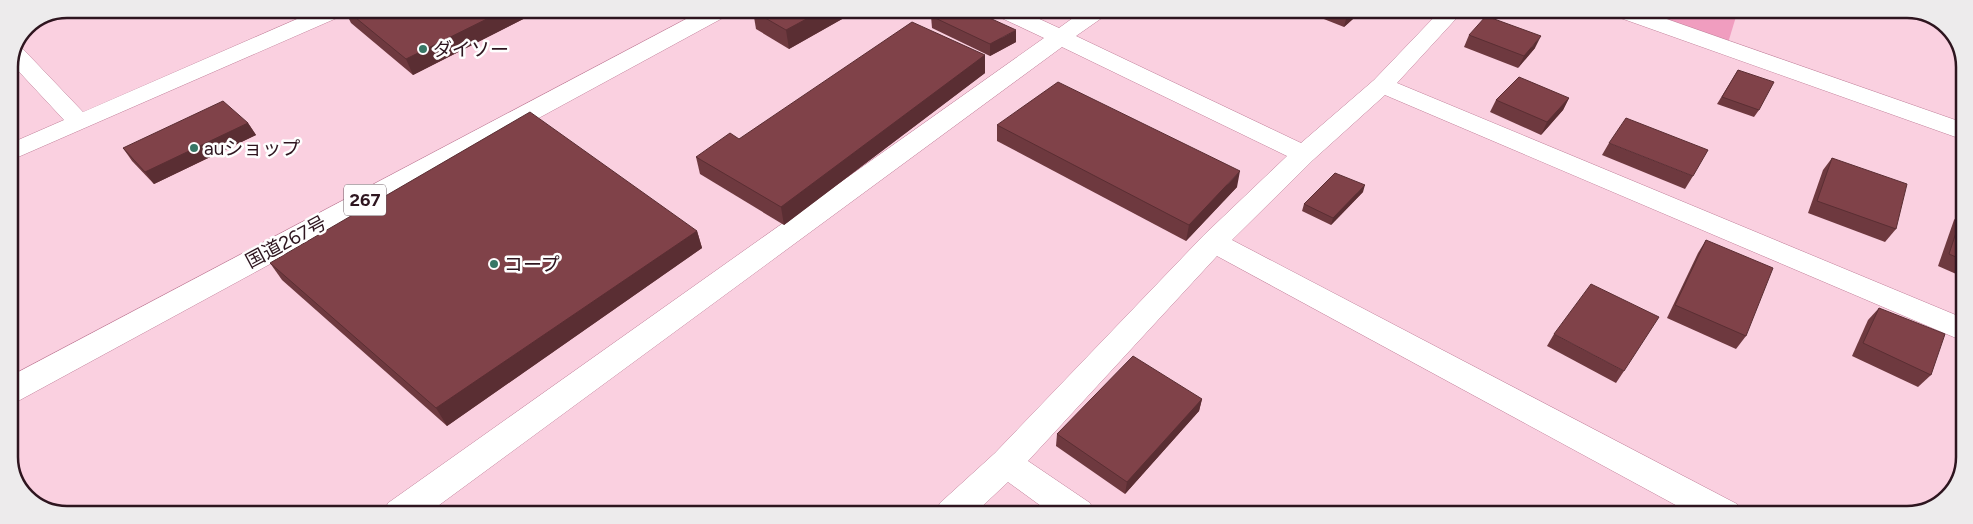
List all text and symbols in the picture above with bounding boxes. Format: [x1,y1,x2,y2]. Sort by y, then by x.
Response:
place label: ダイソー [433,38,509,61]
marker: ダイソー [417,43,429,55]
place label: auショップ [204,137,300,160]
marker: auショップ [188,142,200,154]
road number: 267 [344,184,386,216]
street label: 国道267号 [241,211,331,273]
place label: コープ [504,253,560,276]
marker: コープ [488,258,500,270]

